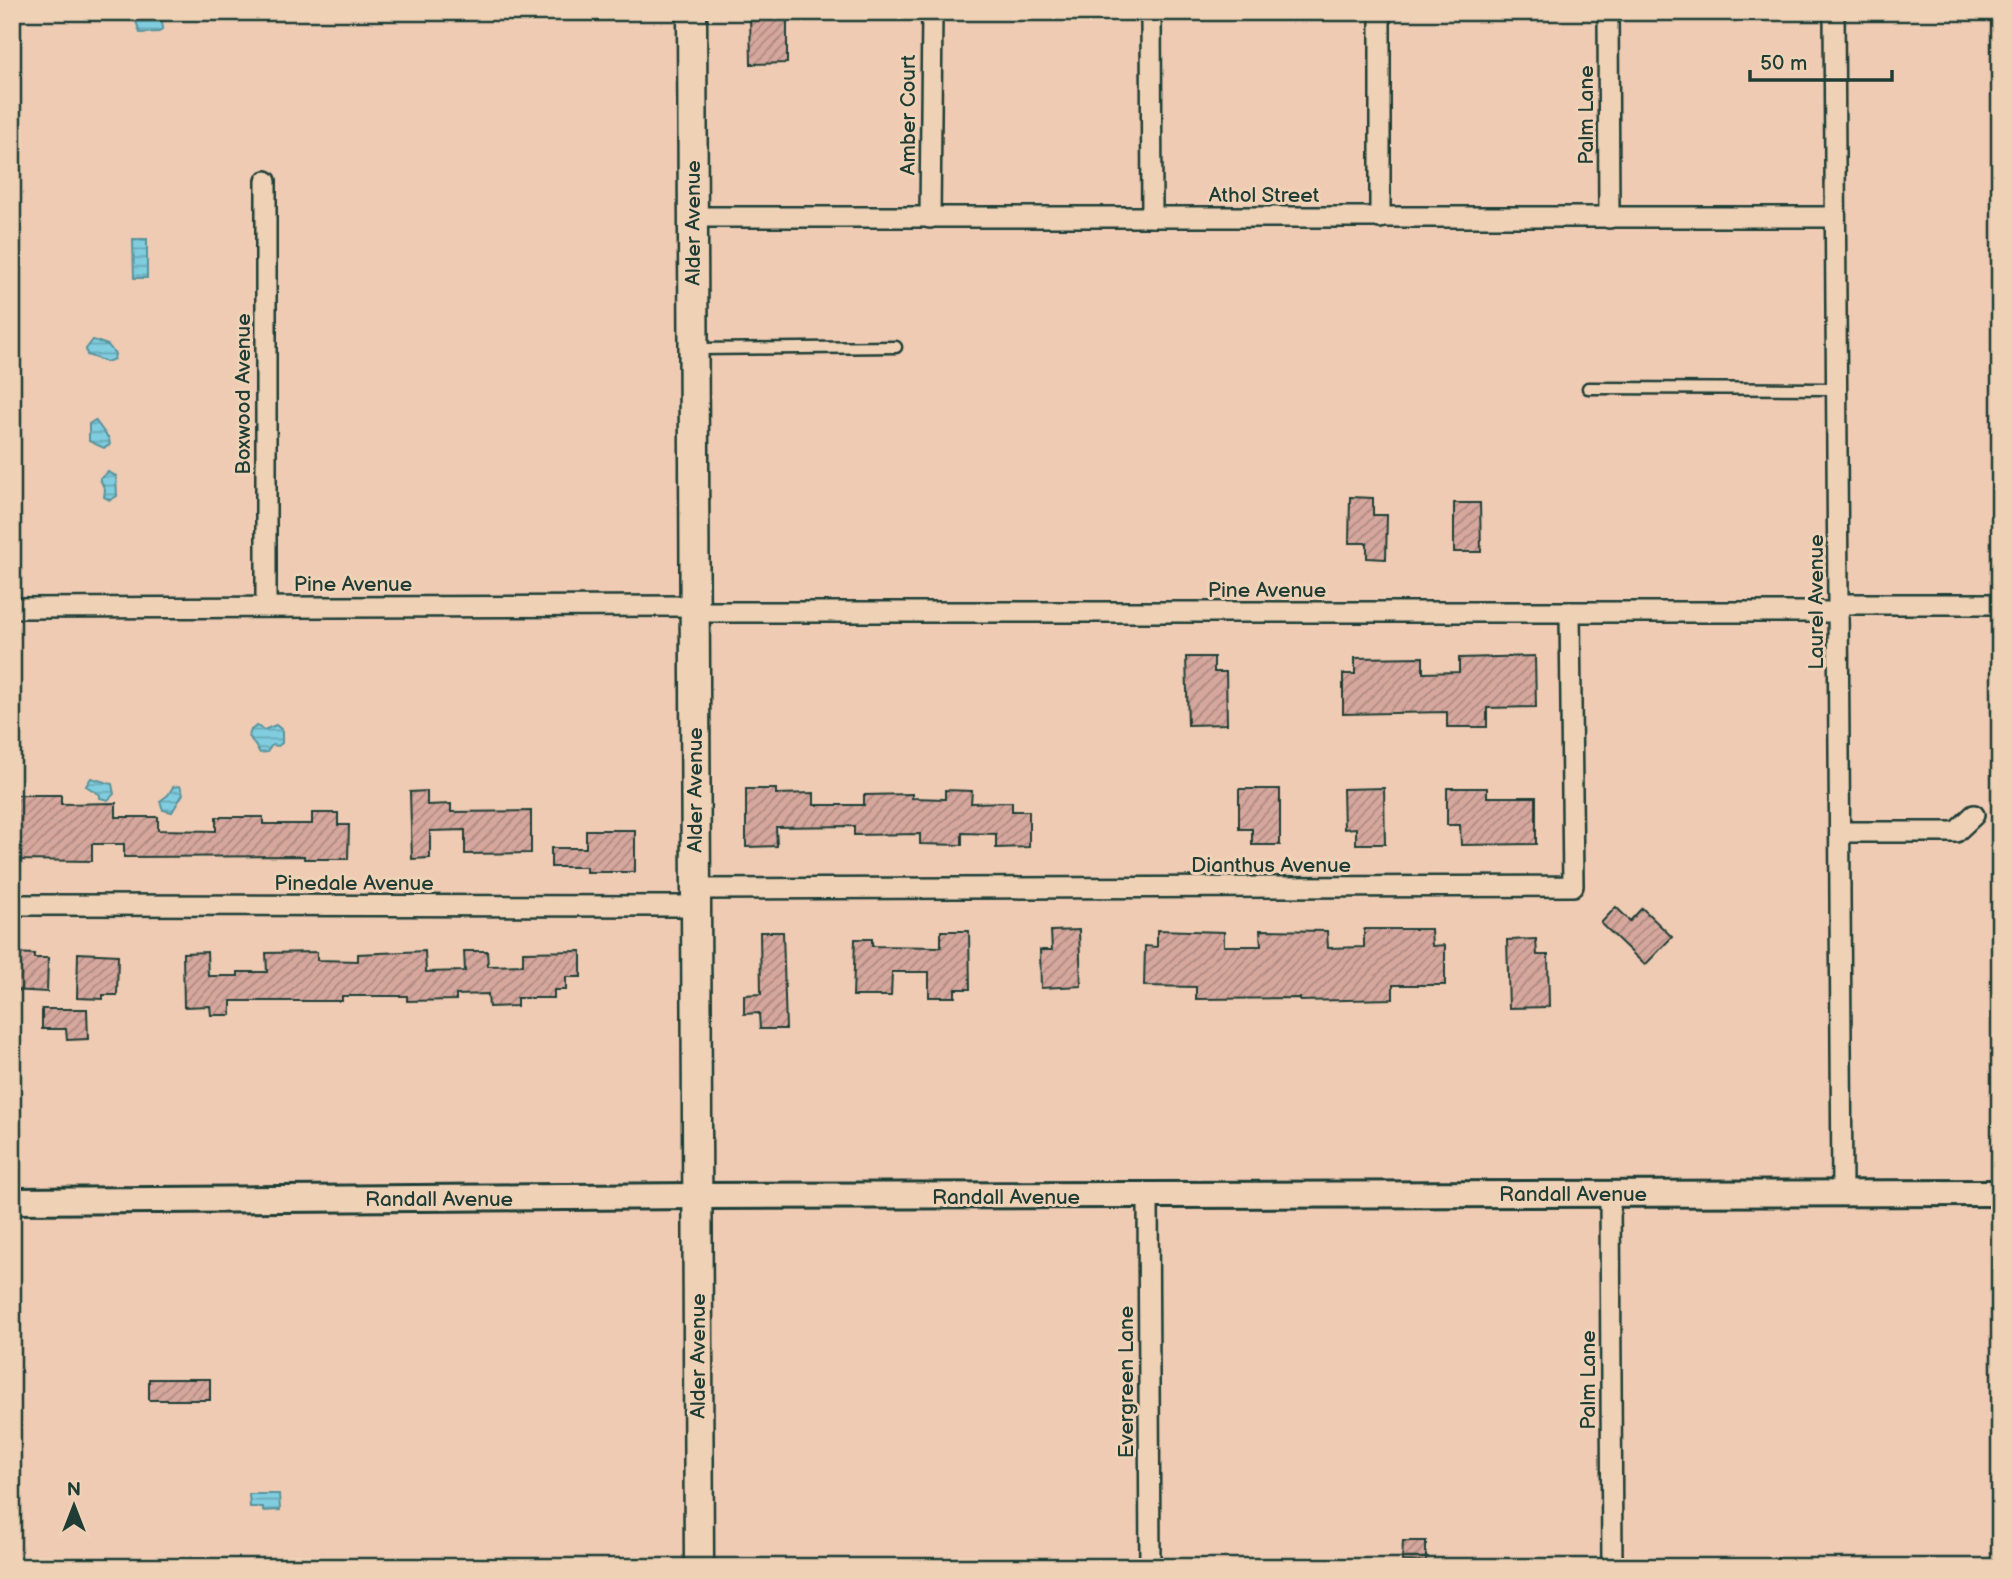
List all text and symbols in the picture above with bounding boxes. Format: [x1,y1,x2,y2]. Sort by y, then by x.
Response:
scale bar [1750,38,1891,82]
text: 50 m [1760,51,1807,76]
street label: Amber Court [896,54,921,175]
street label: Palm Lane [1574,65,1599,165]
street label: Alder Avenue [681,160,706,286]
street label: Athol Street [1209,183,1320,208]
street label: Boxwood Avenue [231,313,256,475]
street label: Laurel Avenue [1804,534,1829,670]
street label: Pine Avenue [294,572,412,597]
street label: Pine Avenue [1208,578,1326,603]
street label: Alder Avenue [683,727,708,853]
street label: Dianthus Avenue [1191,853,1351,878]
street label: Pinedale Avenue [274,871,434,896]
street label: Randall Avenue [1499,1182,1647,1207]
street label: Randall Avenue [932,1185,1080,1210]
street label: Randall Avenue [365,1187,513,1212]
street label: Alder Avenue [686,1293,711,1419]
street label: Evergreen Lane [1114,1306,1139,1458]
street label: Palm Lane [1576,1330,1601,1430]
north arrow [38,1470,108,1540]
text: N [67,1479,81,1502]

